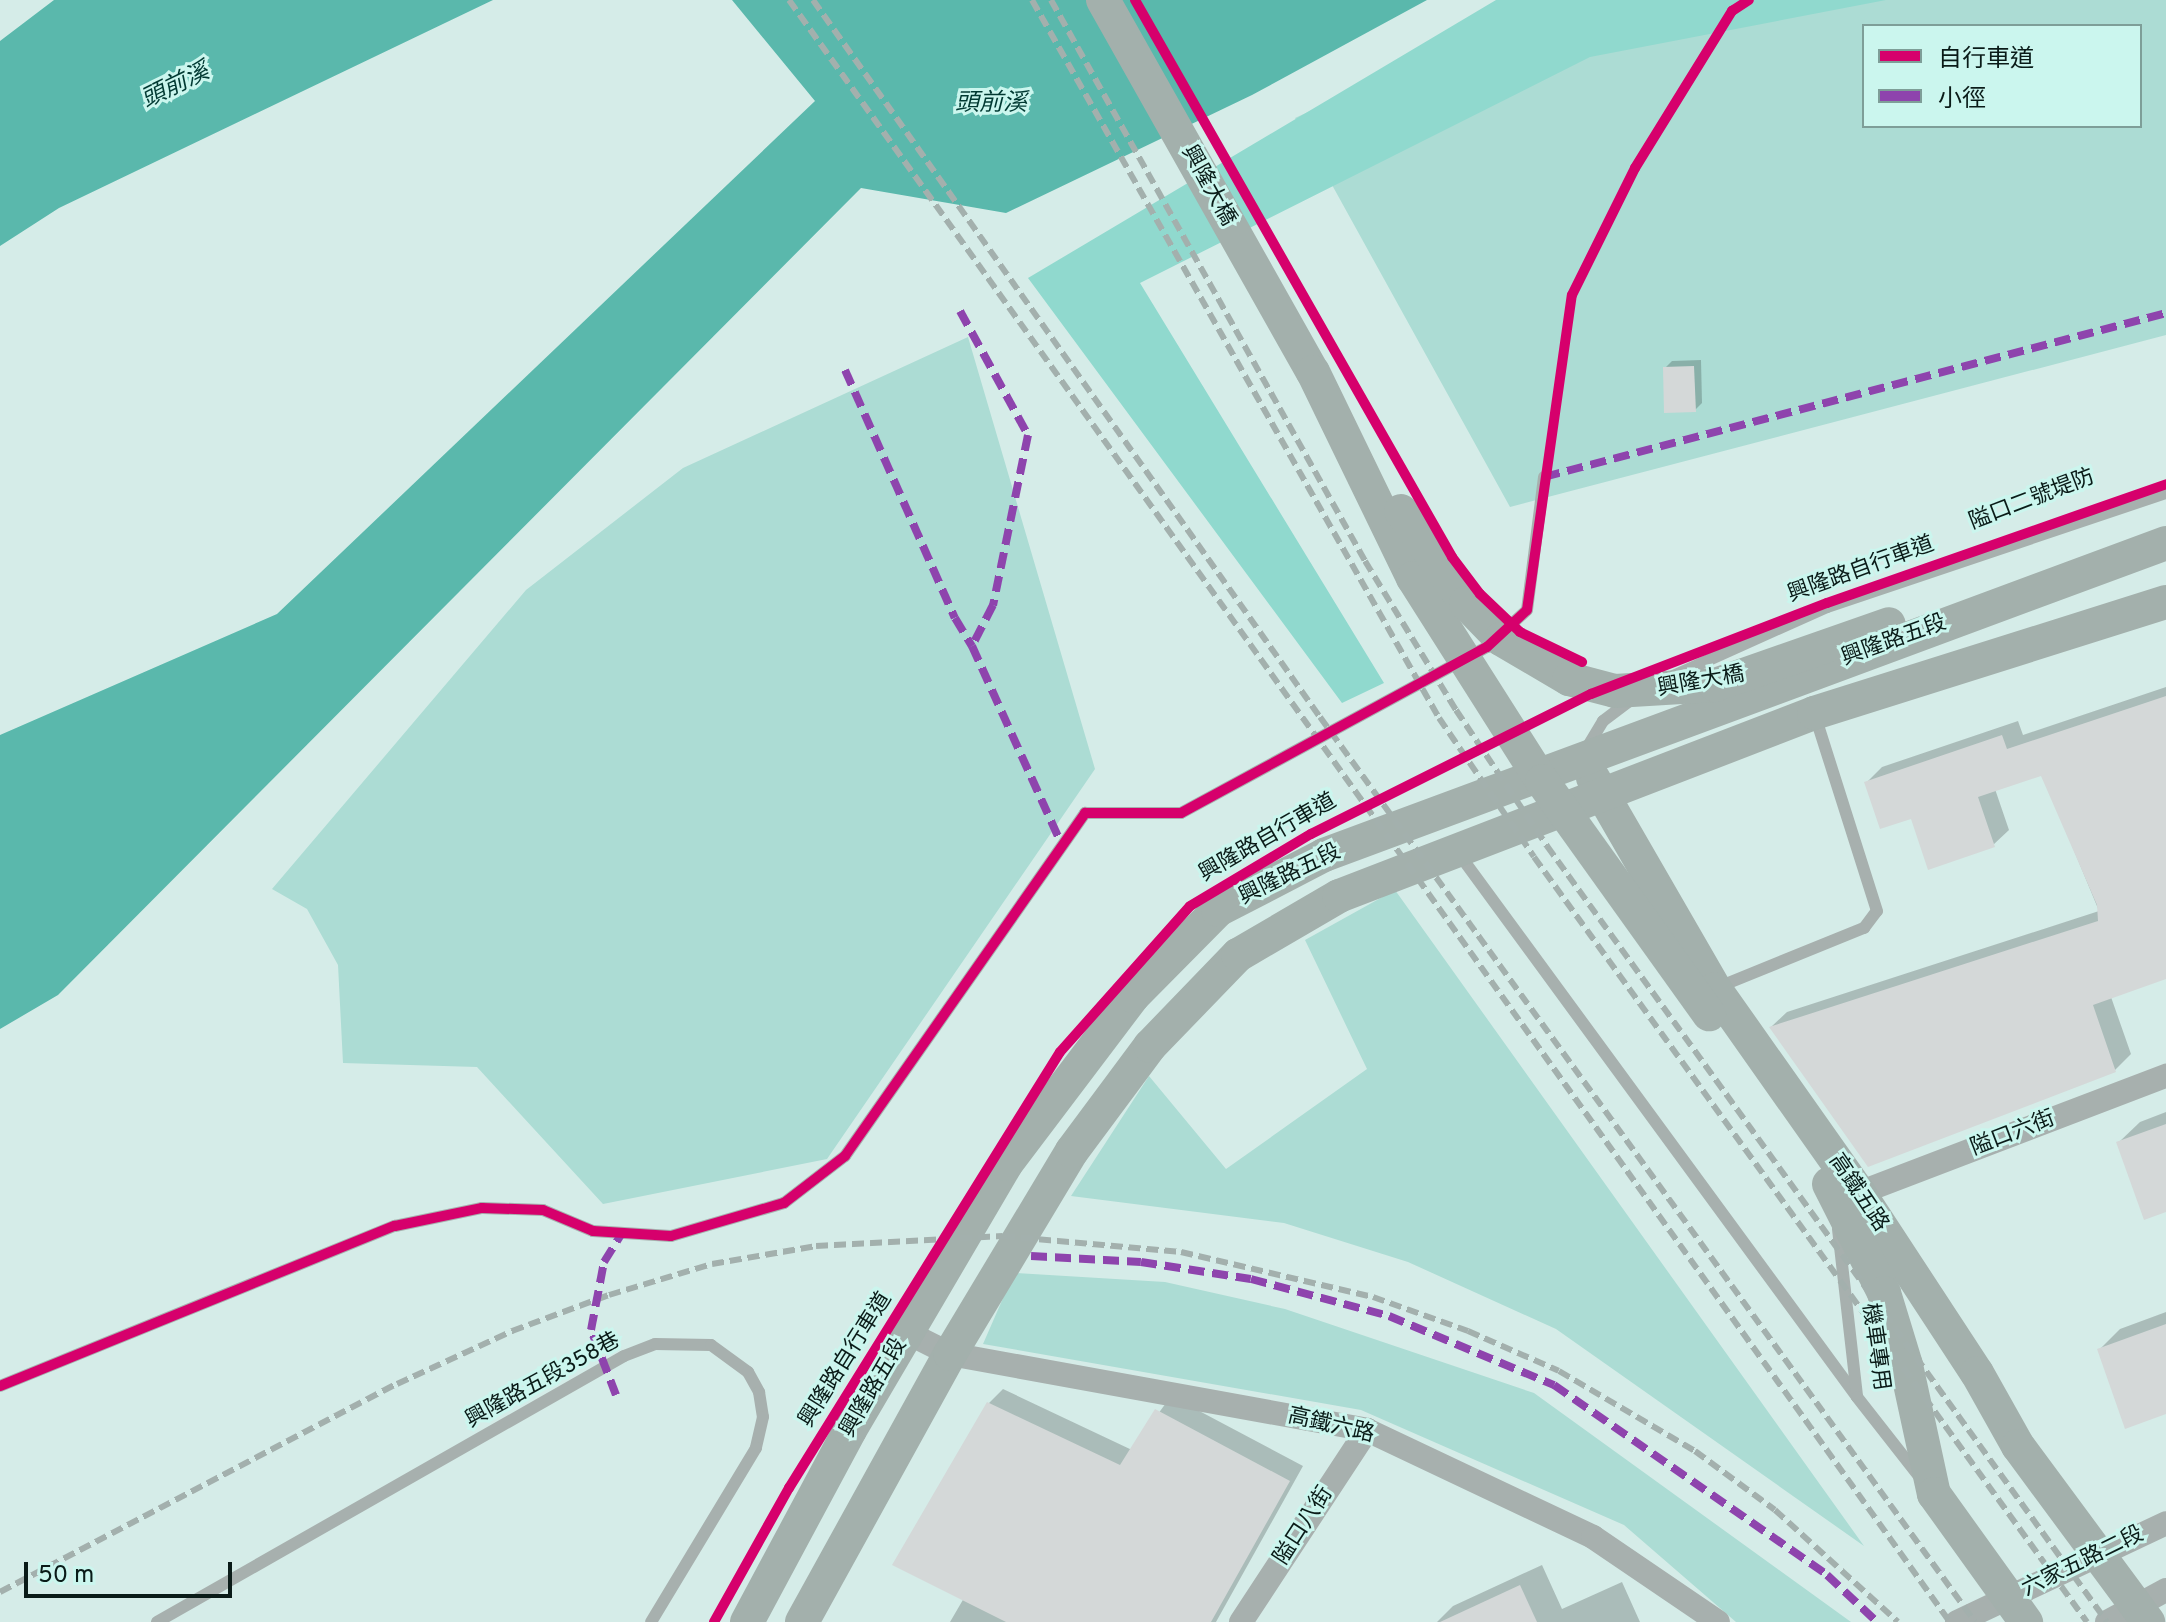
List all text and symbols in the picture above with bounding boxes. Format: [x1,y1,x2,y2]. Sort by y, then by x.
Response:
legend [1862,24,2142,128]
text: 自行車道 [1938,45,2034,75]
water label: 頭前溪 [137,58,215,116]
text: 小徑 [1938,85,1986,115]
water label: 頭前溪 [955,91,1027,119]
street label: 興隆大橋 [1175,141,1241,231]
street label: 隘口二號堤防 [1966,464,2098,536]
street label: 興隆路自行車道 [1784,531,1938,609]
street label: 興隆路五段 [1838,610,1950,672]
street label: 興隆大橋 [1655,661,1747,703]
street label: 興隆路自行車道 [1195,788,1341,888]
street label: 興隆路五段 [1235,839,1345,911]
street label: 隘口六街 [1967,1106,2059,1162]
street label: 高鐵五路 [1822,1149,1894,1237]
street label: 興隆路自行車道 [794,1288,898,1432]
street label: 機車專用 [1856,1302,1894,1392]
street label: 興隆路五段358巷 [461,1328,625,1434]
street label: 興隆路五段 [835,1334,913,1442]
street label: 高鐵六路 [1285,1403,1377,1449]
street label: 隘口八街 [1269,1482,1339,1570]
street label: 六家五路二段 [2018,1521,2148,1603]
scale bar [28,1546,236,1596]
text: 50 m [38,1561,94,1591]

